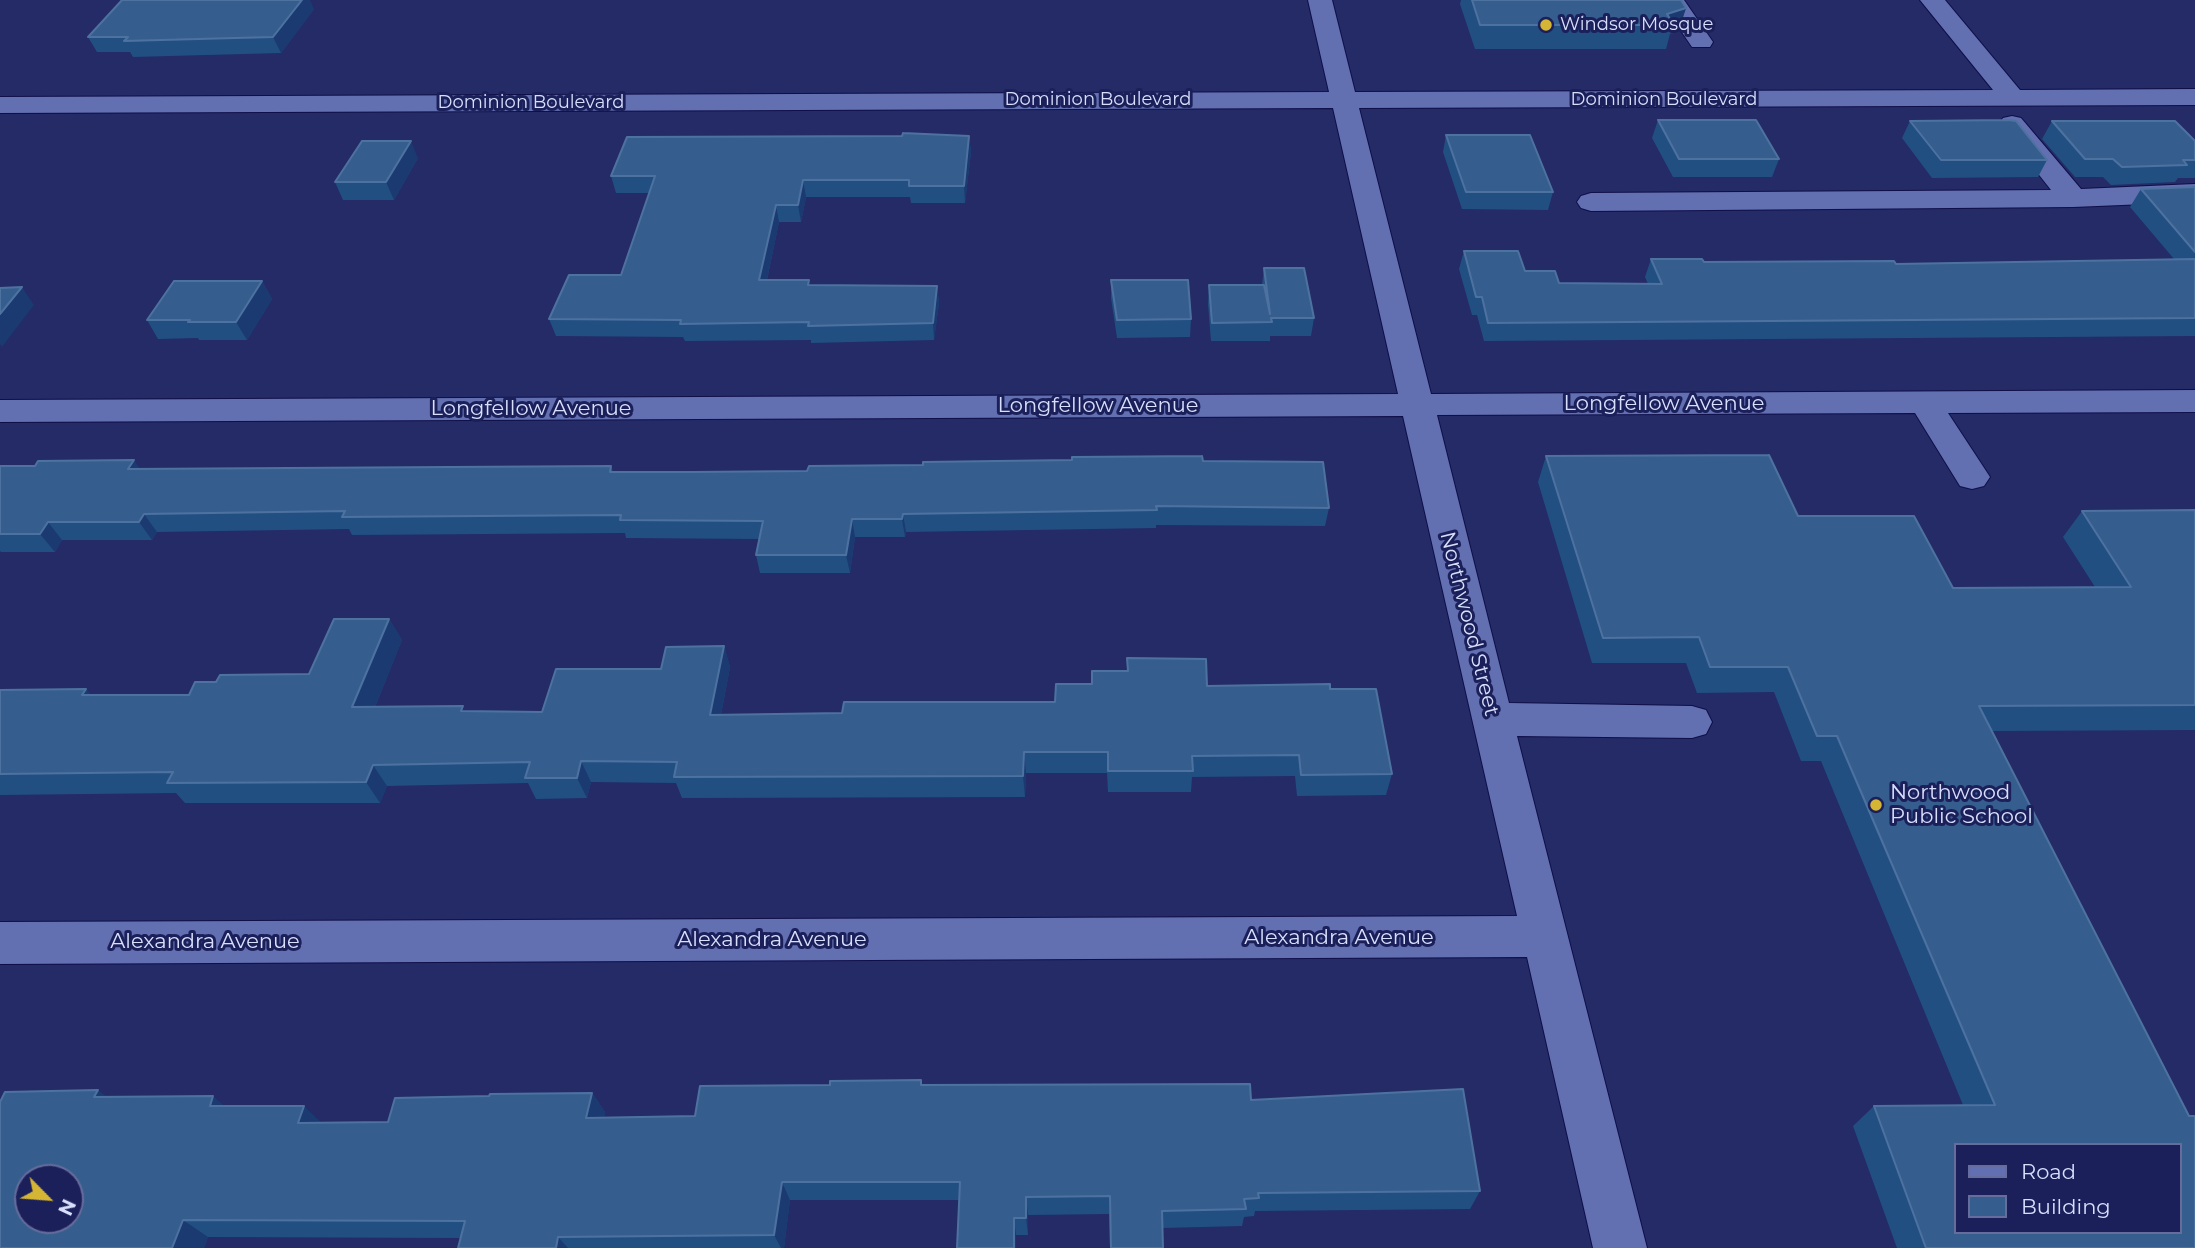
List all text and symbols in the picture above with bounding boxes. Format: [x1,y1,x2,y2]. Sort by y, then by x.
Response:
place label: Windsor Mosque [1560,14,1713,36]
marker: Windsor Mosque [1538,17,1554,33]
street label: Dominion Boulevard [1005,89,1191,111]
street label: Dominion Boulevard [1571,89,1757,111]
street label: Dominion Boulevard [438,92,624,114]
street label: Longfellow Avenue [1564,391,1764,417]
street label: Longfellow Avenue [998,393,1198,419]
street label: Longfellow Avenue [431,396,631,422]
street label: Northwood Street [1434,529,1504,719]
place label: Northwood Public School [1890,780,2033,830]
marker: Northwood Public School [1868,797,1884,813]
street label: Alexandra Avenue [1244,925,1434,951]
street label: Alexandra Avenue [677,927,867,953]
street label: Alexandra Avenue [110,929,300,955]
legend [1954,1143,2181,1234]
text: Road [2021,1159,2076,1184]
north arrow [14,1164,84,1234]
text: Building [2021,1194,2111,1219]
text: N [53,1195,80,1219]

